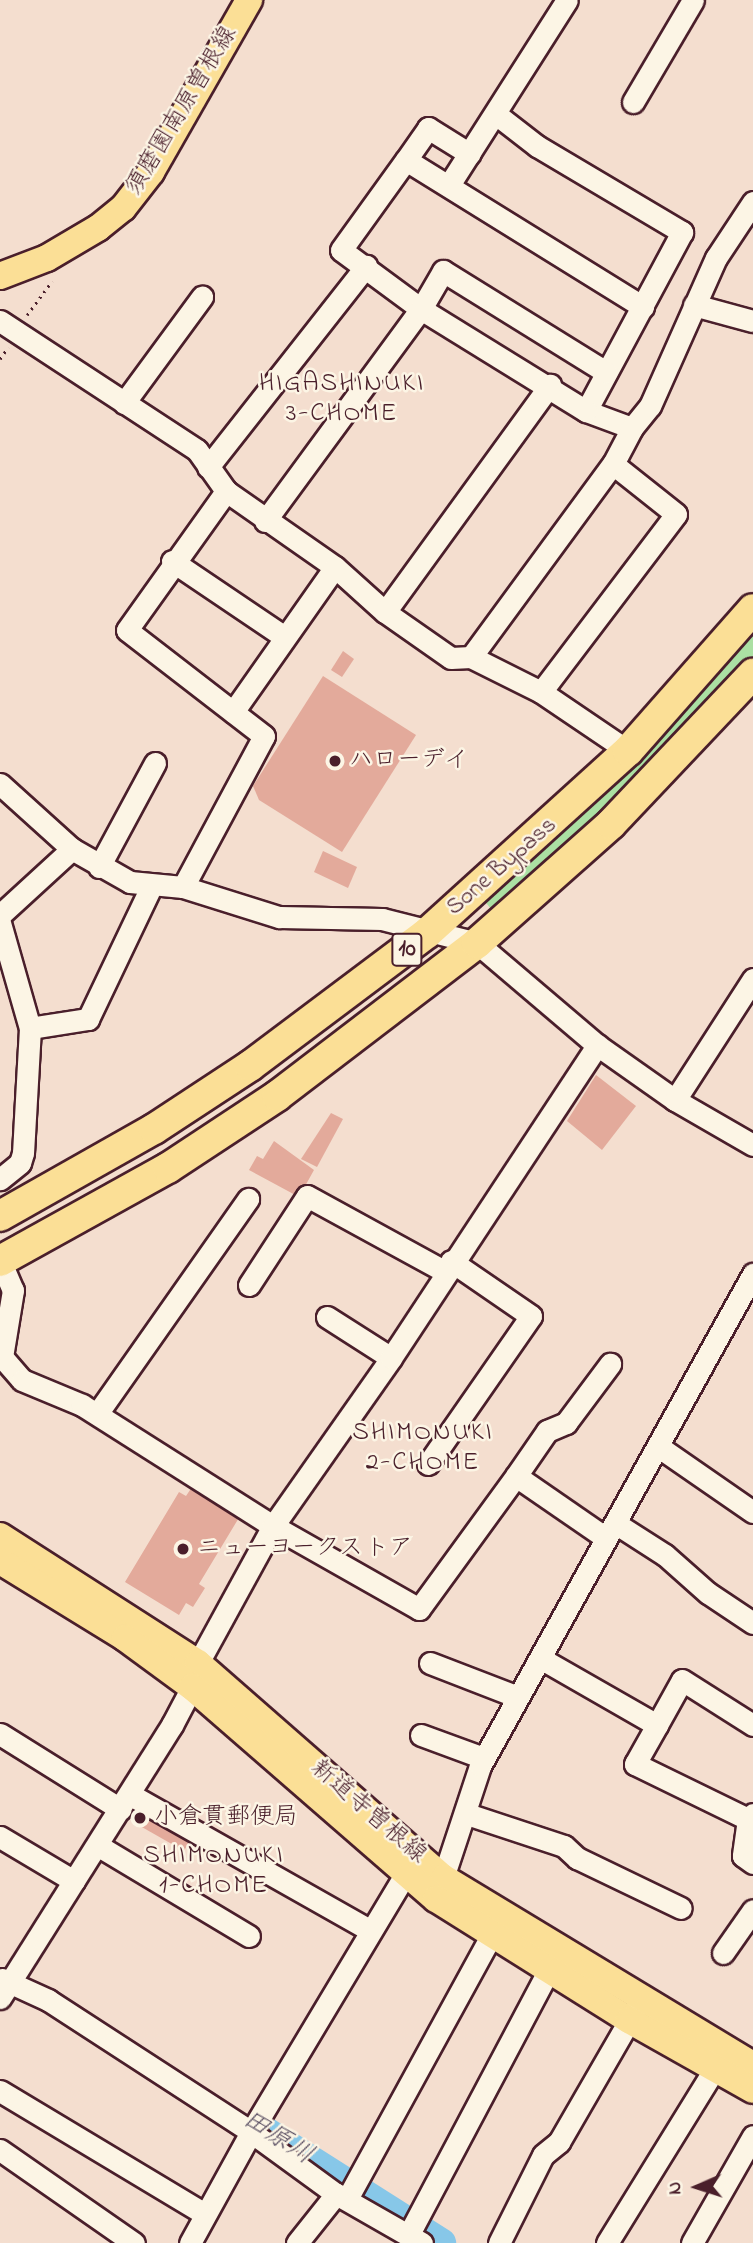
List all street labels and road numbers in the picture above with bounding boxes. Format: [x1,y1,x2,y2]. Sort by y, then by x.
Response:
street label: 須磨園南原曽根線 [120,21,244,201]
street label: Sone Bypass [441,811,563,923]
road number: 10 [391,931,423,970]
street label: 新道寺曽根線 [304,1754,432,1870]

